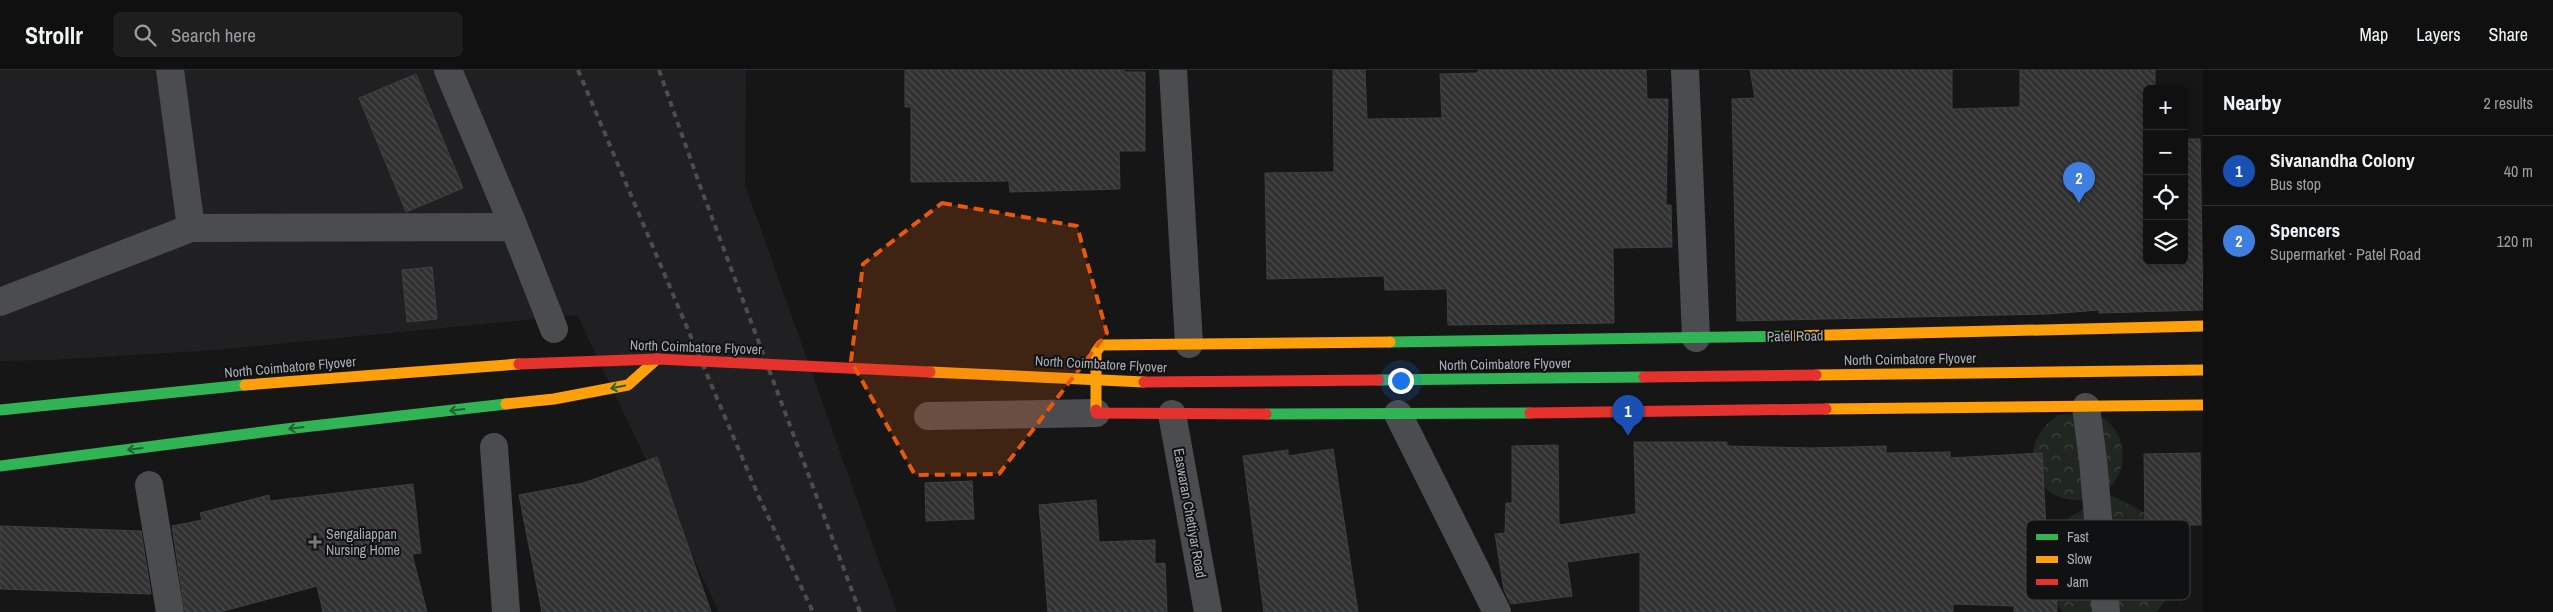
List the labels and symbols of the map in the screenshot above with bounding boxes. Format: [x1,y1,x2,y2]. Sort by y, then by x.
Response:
pin: 2 [2063,162,2095,203]
street label: Patel Road [1766,327,1824,345]
street label: North Coimbatore Flyover [630,336,762,358]
street label: North Coimbatore Flyover [1844,349,1976,369]
street label: North Coimbatore Flyover [223,352,357,382]
street label: North Coimbatore Flyover [1035,352,1168,376]
street label: North Coimbatore Flyover [1439,354,1571,374]
your location [1388,368,1414,394]
one-way arrow [610,382,626,392]
pin: 1 [1612,395,1644,436]
one-way arrow [450,405,466,415]
one-way arrow [288,423,304,433]
one-way arrow [127,444,143,454]
street label: Easwaran Chettiyar Road [1170,447,1210,579]
legend [2026,520,2190,600]
place label: Sengaliappan Nursing Home [326,525,400,559]
text: Fast [2067,528,2089,546]
marker: Sengaliappan Nursing Home [308,535,322,549]
text: Slow [2067,550,2093,568]
text: Jam [2067,573,2089,591]

